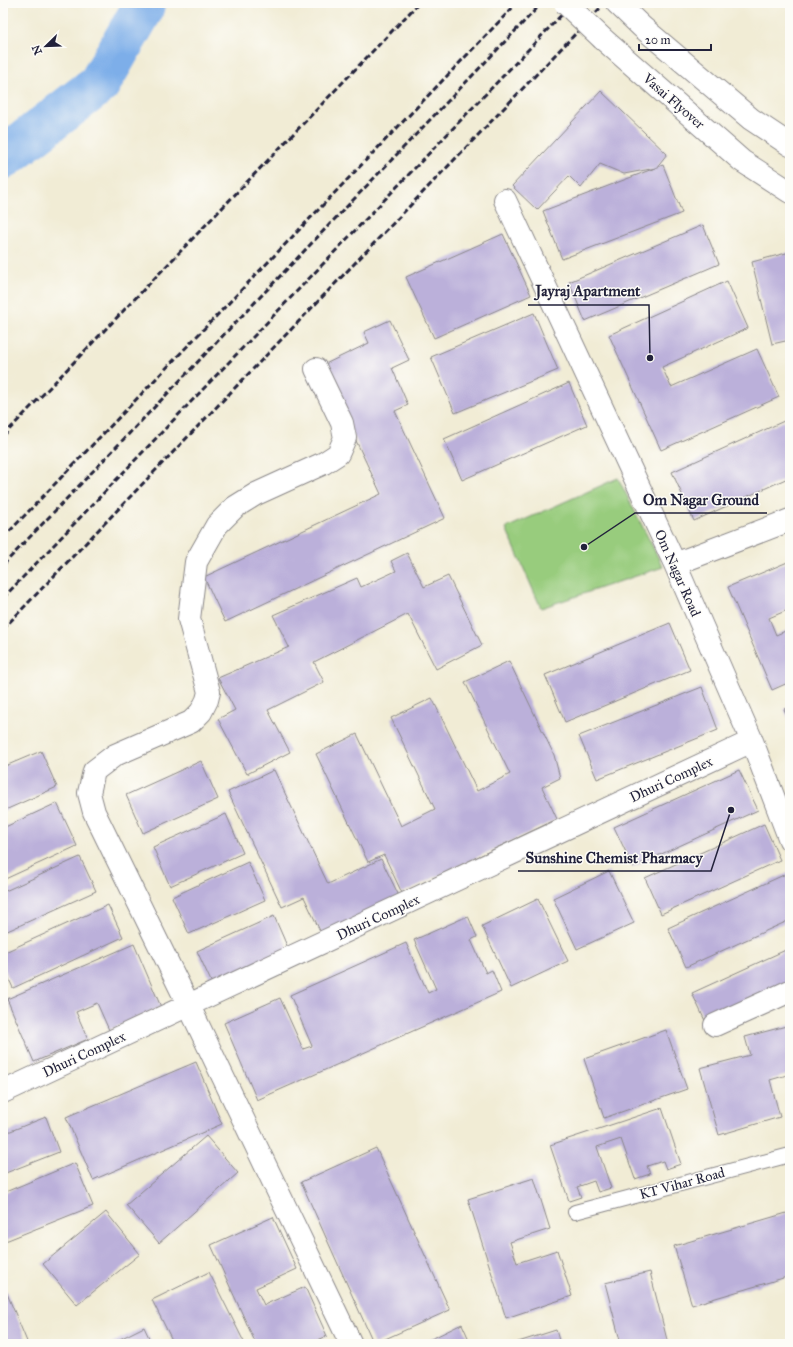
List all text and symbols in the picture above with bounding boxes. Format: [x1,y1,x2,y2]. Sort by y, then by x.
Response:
north arrow [26,26,66,66]
scale bar [639,26,711,52]
text: 20 m [645,33,671,47]
text: N [29,42,45,57]
street label: Vasai Flyover [639,69,709,133]
callout: Jayraj Apartment [528,278,649,305]
text: Jayraj Apartment [534,282,641,301]
callout: Om Nagar Ground [635,486,767,513]
text: Om Nagar Ground [643,491,759,510]
street label: Om Nagar Road [651,527,704,619]
street label: Dhuri Complex [627,753,716,806]
callout: Sunshine Chemist Pharmacy [518,844,711,871]
text: Sunshine Chemist Pharmacy [526,849,703,868]
street label: Dhuri Complex [334,891,423,944]
street label: Dhuri Complex [40,1028,129,1081]
street label: KT Vihar Road [638,1164,727,1203]

